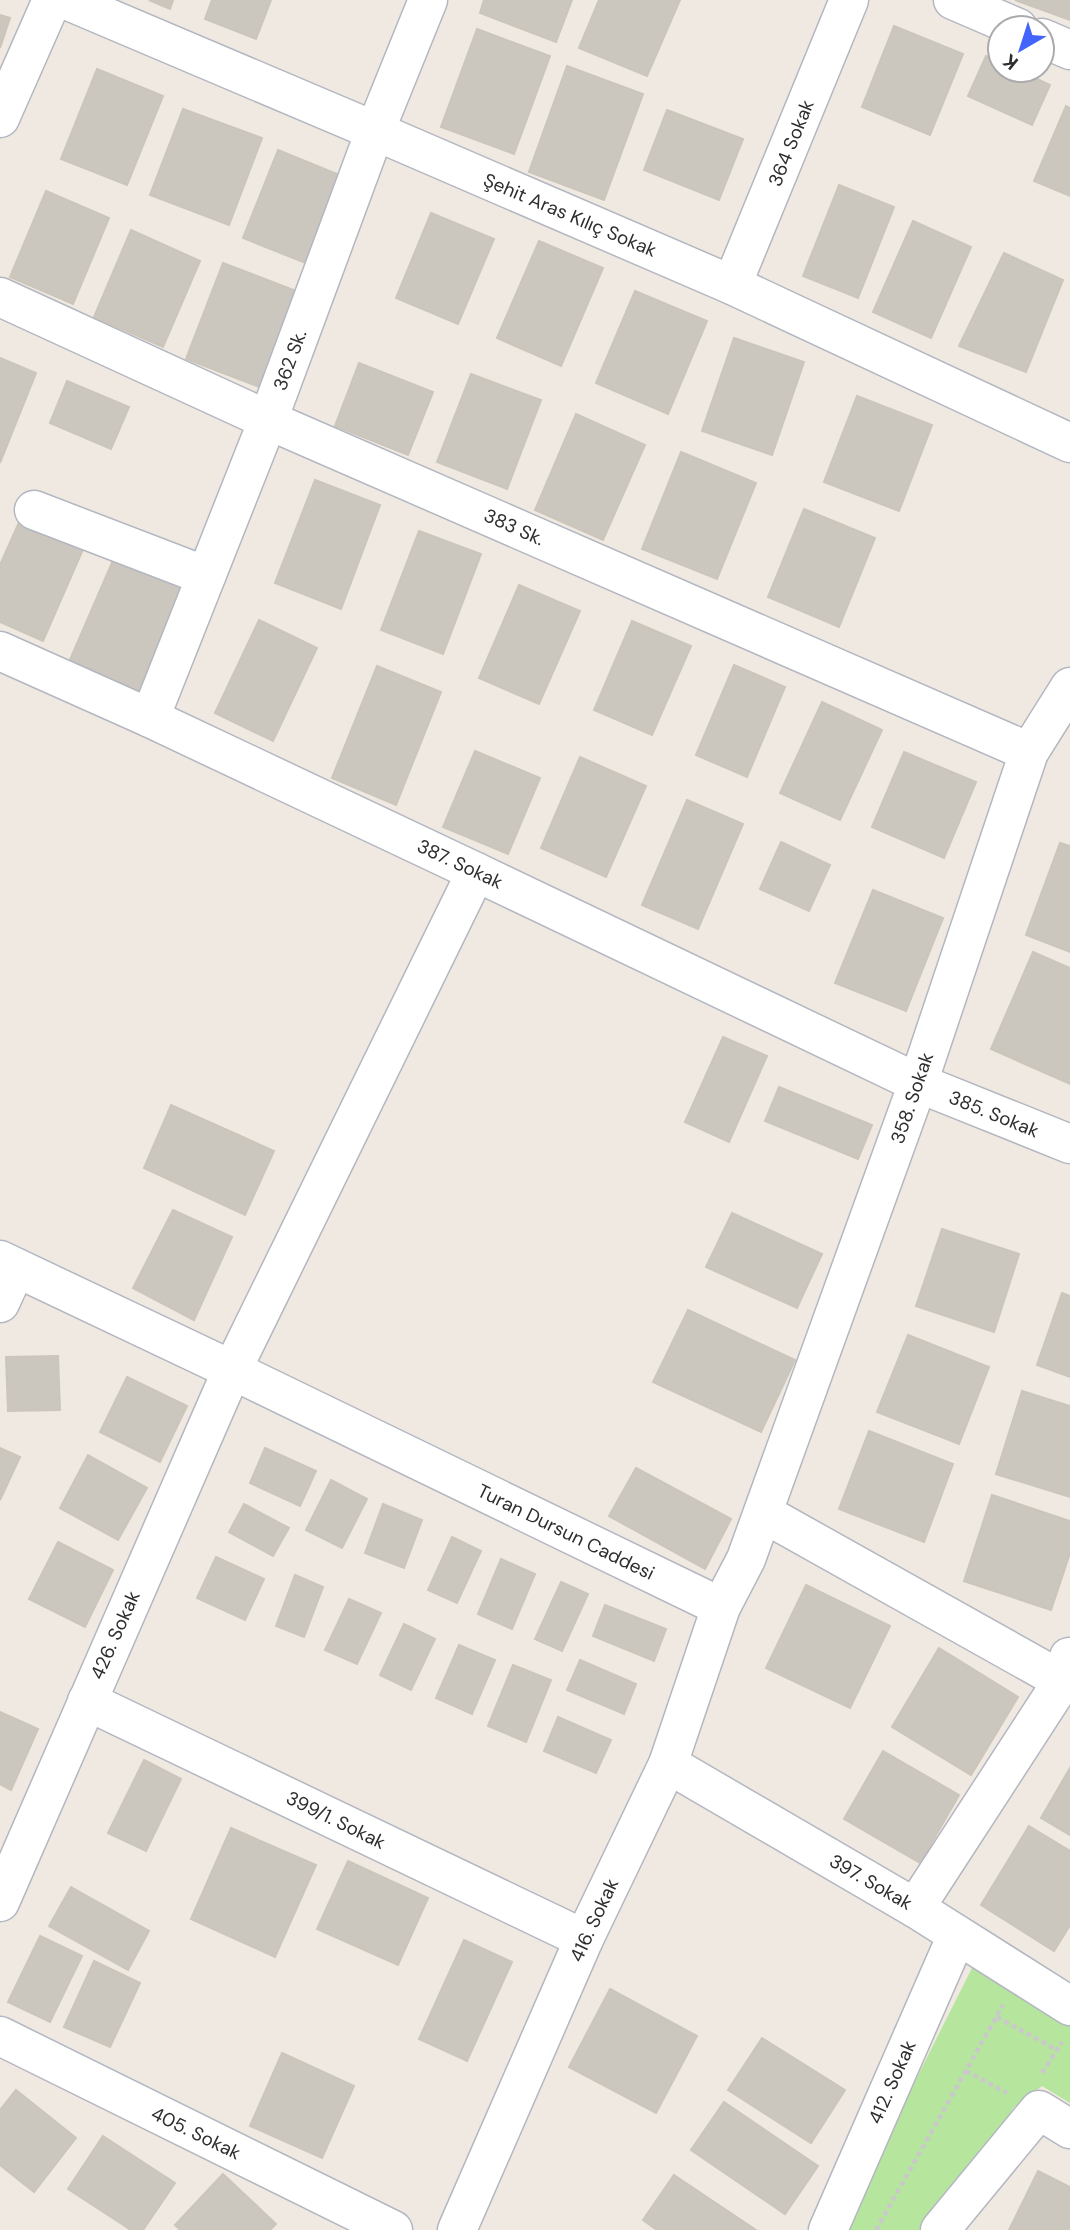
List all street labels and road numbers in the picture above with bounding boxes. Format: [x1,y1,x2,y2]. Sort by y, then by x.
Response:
street label: 364 Sokak [762,96,820,190]
street label: Şehit Aras Kılıç Sokak [480,167,661,263]
street label: 362 Sk. [267,326,313,394]
street label: 383 Sk. [480,503,548,551]
street label: 387. Sokak [413,833,507,895]
street label: 358. Sokak [885,1049,939,1147]
street label: 385. Sokak [945,1085,1043,1144]
street label: Turan Dursun Caddesi [473,1478,659,1586]
street label: 426. Sokak [84,1587,146,1683]
street label: 399/1. Sokak [282,1785,390,1855]
street label: 397. Sokak [825,1848,917,1916]
street label: 416. Sokak [564,1874,624,1966]
street label: 412. Sokak [862,2036,922,2128]
street label: 405. Sokak [147,2101,245,2166]

